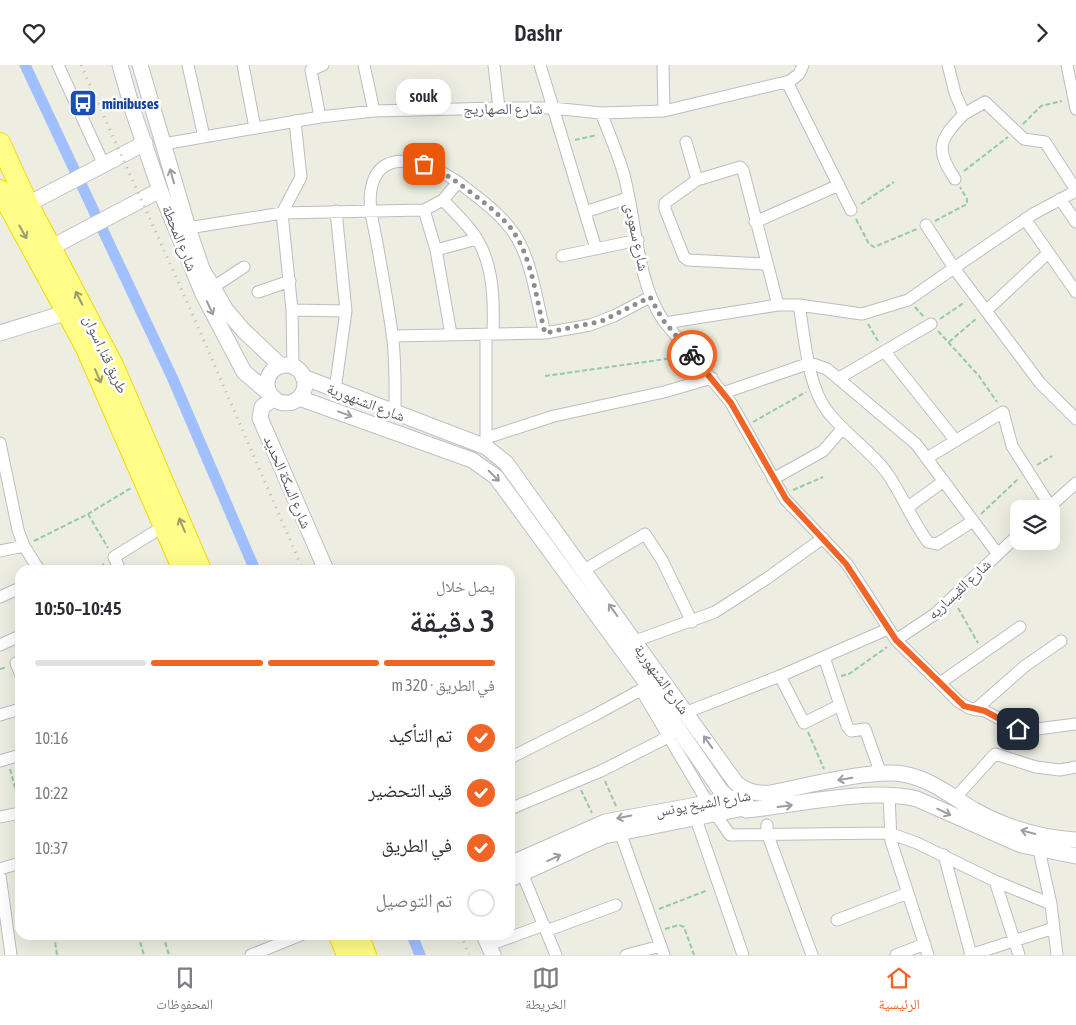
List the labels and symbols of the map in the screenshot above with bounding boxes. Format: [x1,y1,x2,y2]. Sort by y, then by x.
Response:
callout: souk [396,79,452,114]
bus stop icon: minibuses [68,88,98,118]
place label: minibuses [102,95,159,112]
street label: شارع الصهاريج [463,100,543,119]
pin [403,143,445,185]
one-way arrow [167,168,177,184]
street label: شارع سعودى [620,201,653,273]
street label: شارع المحطة [157,202,201,274]
one-way arrow [19,225,29,239]
one-way arrow [74,291,83,306]
one-way arrow [205,300,215,315]
street label: طريق قنا, اسوان [79,312,132,397]
courier [667,330,717,380]
one-way arrow [94,368,104,383]
street label: شارع الشنهورية [324,379,407,427]
one-way arrow [336,410,352,419]
street label: شارع السكة الحديد [259,433,315,532]
one-way arrow [488,470,500,482]
one-way arrow [177,518,187,533]
street label: شارع القيساريه [924,555,996,624]
one-way arrow [608,603,618,617]
street label: شارع الشنهورية [629,641,693,718]
pin [997,708,1039,750]
one-way arrow [703,736,713,750]
one-way arrow [837,775,853,785]
street label: شارع الشيخ يونس [654,786,752,822]
one-way arrow [777,801,793,811]
one-way arrow [936,807,951,817]
one-way arrow [616,813,632,822]
one-way arrow [1021,826,1037,836]
one-way arrow [546,853,561,862]

